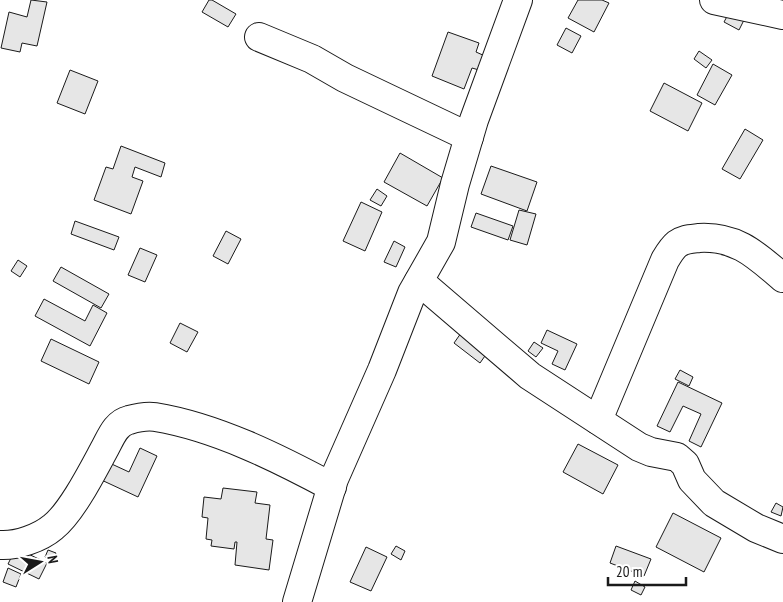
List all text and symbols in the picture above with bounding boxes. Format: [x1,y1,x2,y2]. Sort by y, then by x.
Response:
north arrow [15,537,65,587]
text: N [43,554,62,565]
scale bar [608,554,686,586]
text: 20 m [616,562,642,581]

